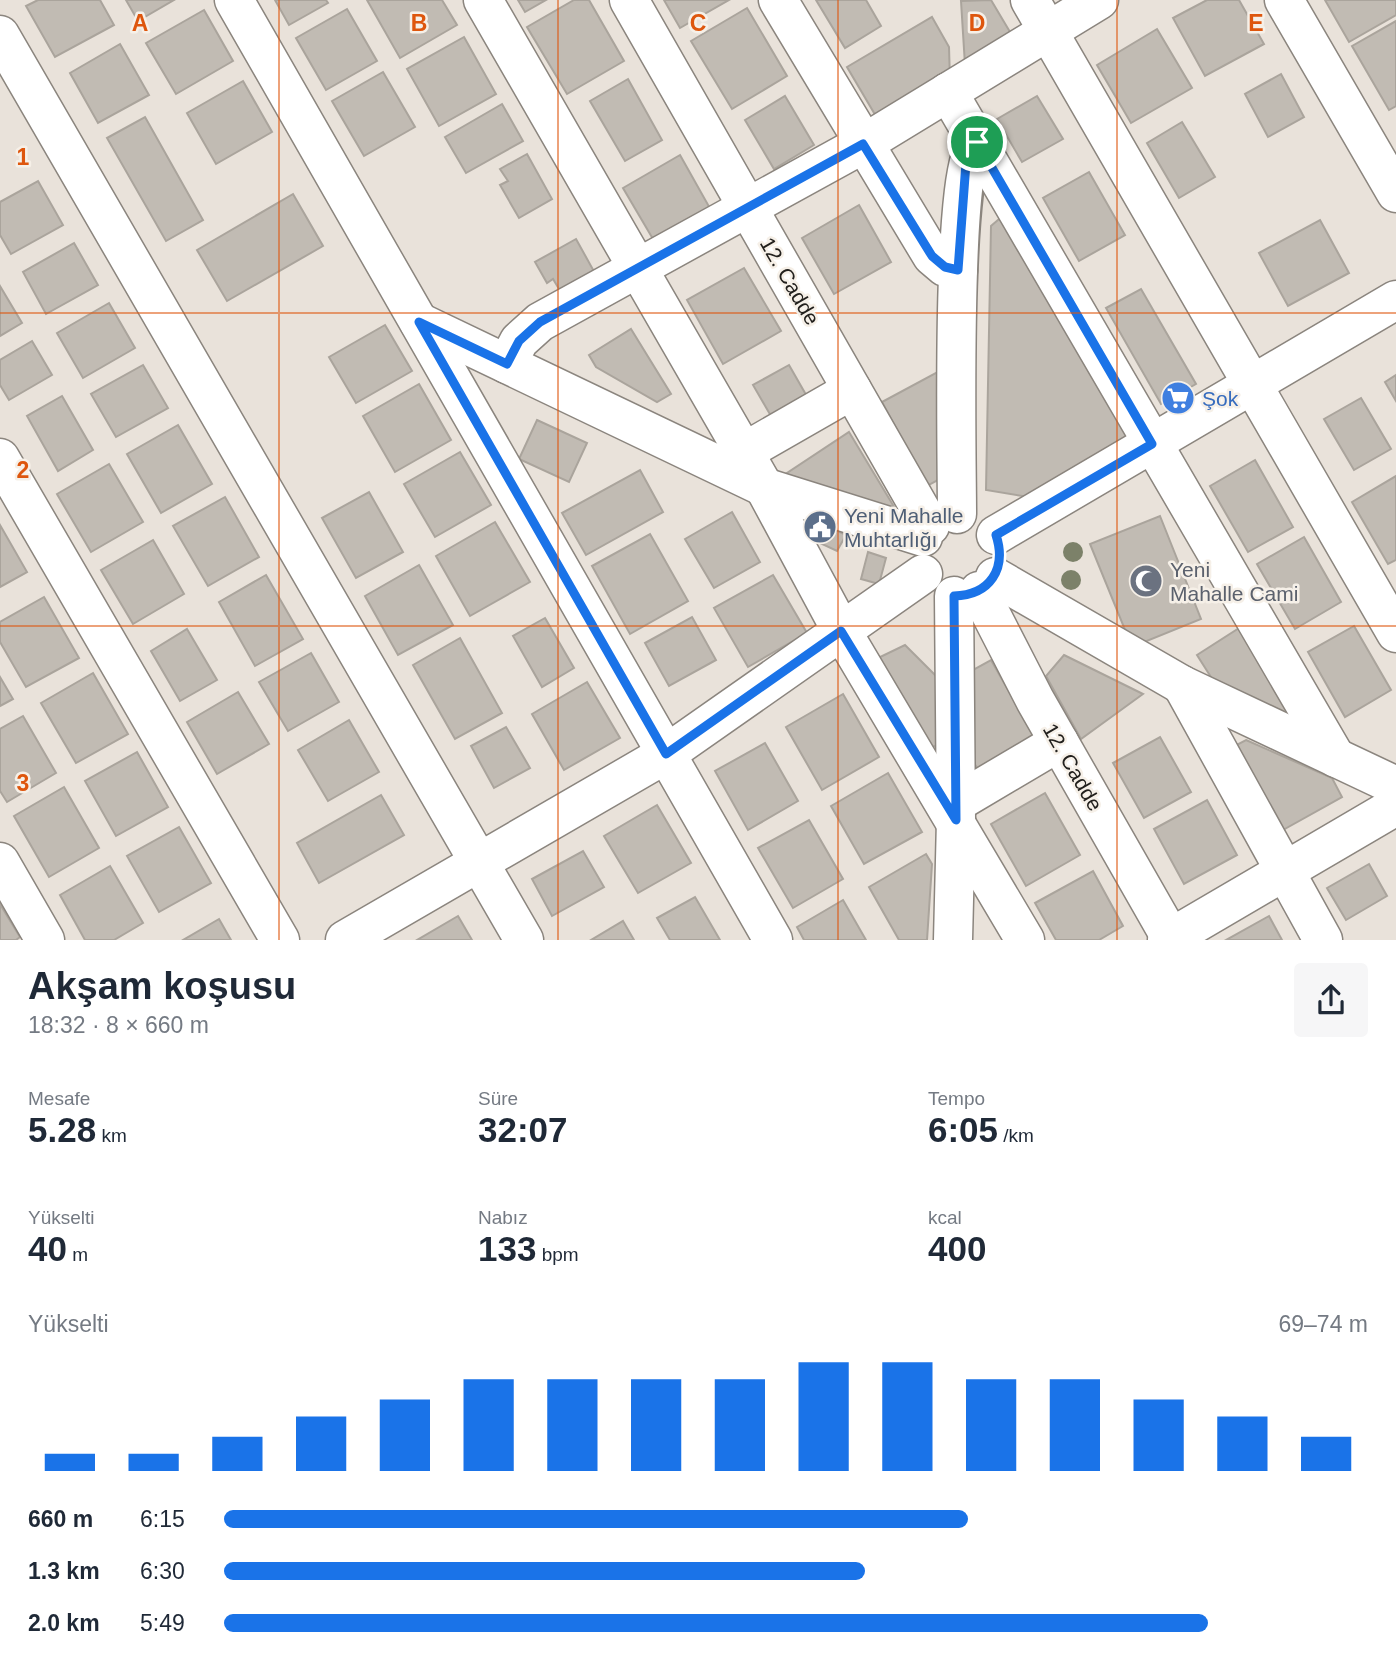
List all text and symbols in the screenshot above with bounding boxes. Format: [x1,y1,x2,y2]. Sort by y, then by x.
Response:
text: A [132,10,148,36]
text: B [411,10,427,36]
text: C [690,10,706,36]
text: D [969,10,985,36]
text: E [1248,10,1264,36]
pin [947,112,1007,172]
icon: arrive [958,123,996,161]
text: 1 [17,144,30,170]
street label: 12. Cadde [756,233,824,329]
supermarket icon: Şok [1159,379,1197,417]
place label: Şok [1202,387,1239,410]
text: 2 [17,457,29,483]
place label: Yeni Mahalle Muhtarlığı [844,504,963,551]
public building icon: Yeni Mahalle Muhtarlığı [801,508,839,546]
place label: Yeni Mahalle Cami [1170,558,1298,605]
mosque icon: Yeni Mahalle Cami [1127,562,1165,600]
street label: 12. Cadde [1039,719,1107,815]
text: 3 [17,770,29,796]
button: share [1294,963,1368,1037]
text: Akşam koşusu [28,965,296,1007]
text: 18:32 · 8 × 660 m [28,1012,209,1038]
text: Mesafe [28,1088,90,1109]
text: Süre [478,1088,518,1109]
text: Tempo [928,1088,985,1109]
text: 5.28 [28,1110,96,1149]
text: 32:07 [478,1110,568,1149]
text: 6:05 [928,1110,998,1149]
text: km [96,1125,127,1146]
text: /km [998,1125,1034,1146]
text: Yükselti [28,1207,95,1228]
text: Nabız [478,1207,528,1228]
text: kcal [928,1207,962,1228]
text: 40 [28,1229,67,1268]
text: 133 [478,1229,536,1268]
text: 400 [928,1229,986,1268]
text: m [67,1244,88,1265]
text: bpm [536,1244,579,1265]
text: Yükselti [28,1311,109,1337]
text: 69–74 m [1278,1311,1368,1337]
text: 660 m [28,1506,93,1532]
text: 6:15 [140,1506,185,1532]
text: 1.3 km [28,1558,100,1584]
text: 6:30 [140,1558,185,1584]
text: 2.0 km [28,1610,100,1636]
text: 5:49 [140,1610,185,1636]

